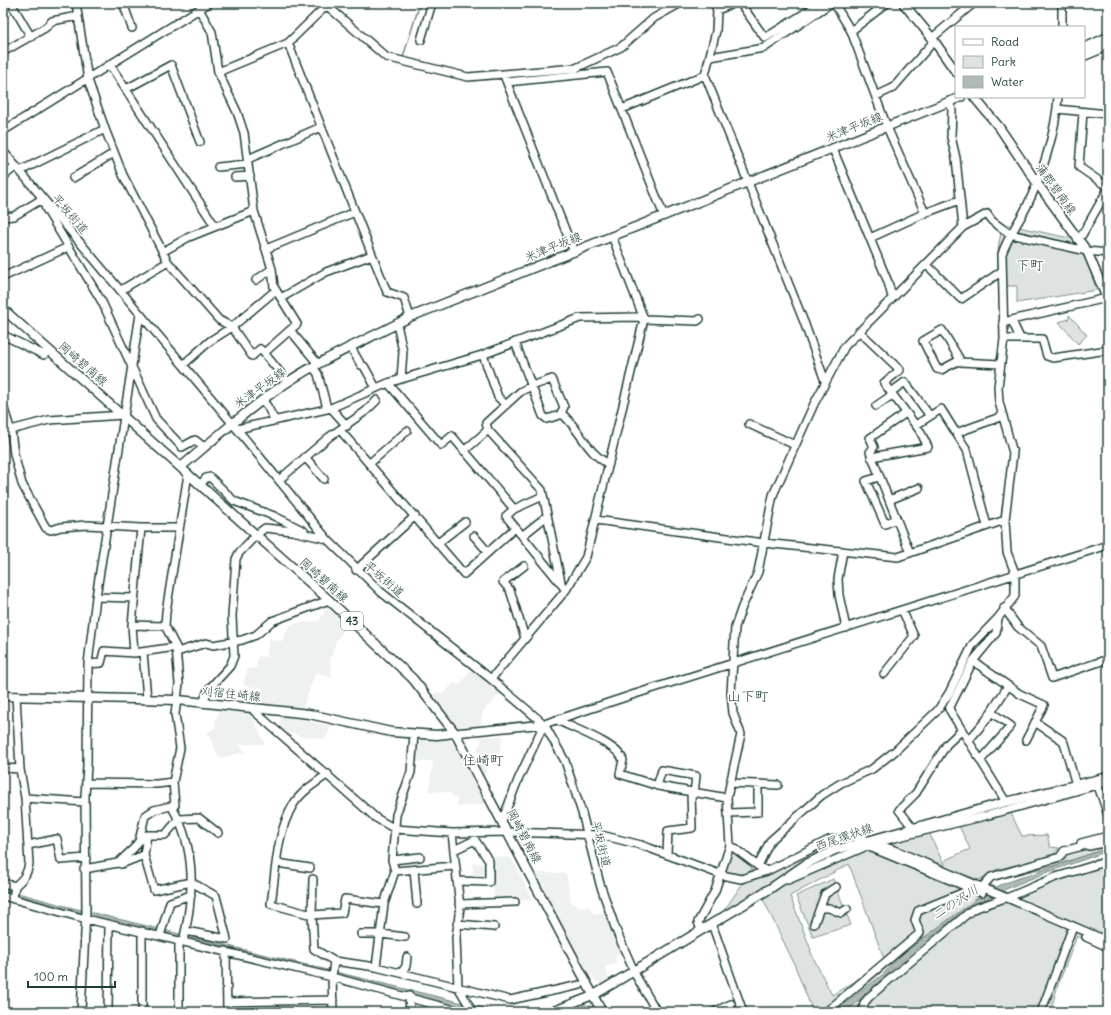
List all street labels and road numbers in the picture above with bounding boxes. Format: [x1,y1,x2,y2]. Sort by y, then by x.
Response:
street label: 米津平坂線 [823,108,884,145]
street label: 蒲郡碧南線 [1033,160,1080,217]
street label: 平坂街道 [49,191,92,237]
street label: 米津平坂線 [522,228,583,265]
street label: 岡崎碧南線 [56,338,111,389]
street label: 米津平坂線 [231,364,288,411]
street label: 岡崎碧南線 [297,554,352,605]
street label: 平坂街道 [361,557,407,600]
road number: 43 [341,612,363,630]
street label: 刈宿住崎線 [200,683,262,704]
street label: 岡崎碧南線 [504,806,545,866]
street label: 平坂街道 [588,819,615,869]
street label: 西尾環状線 [813,820,875,853]

